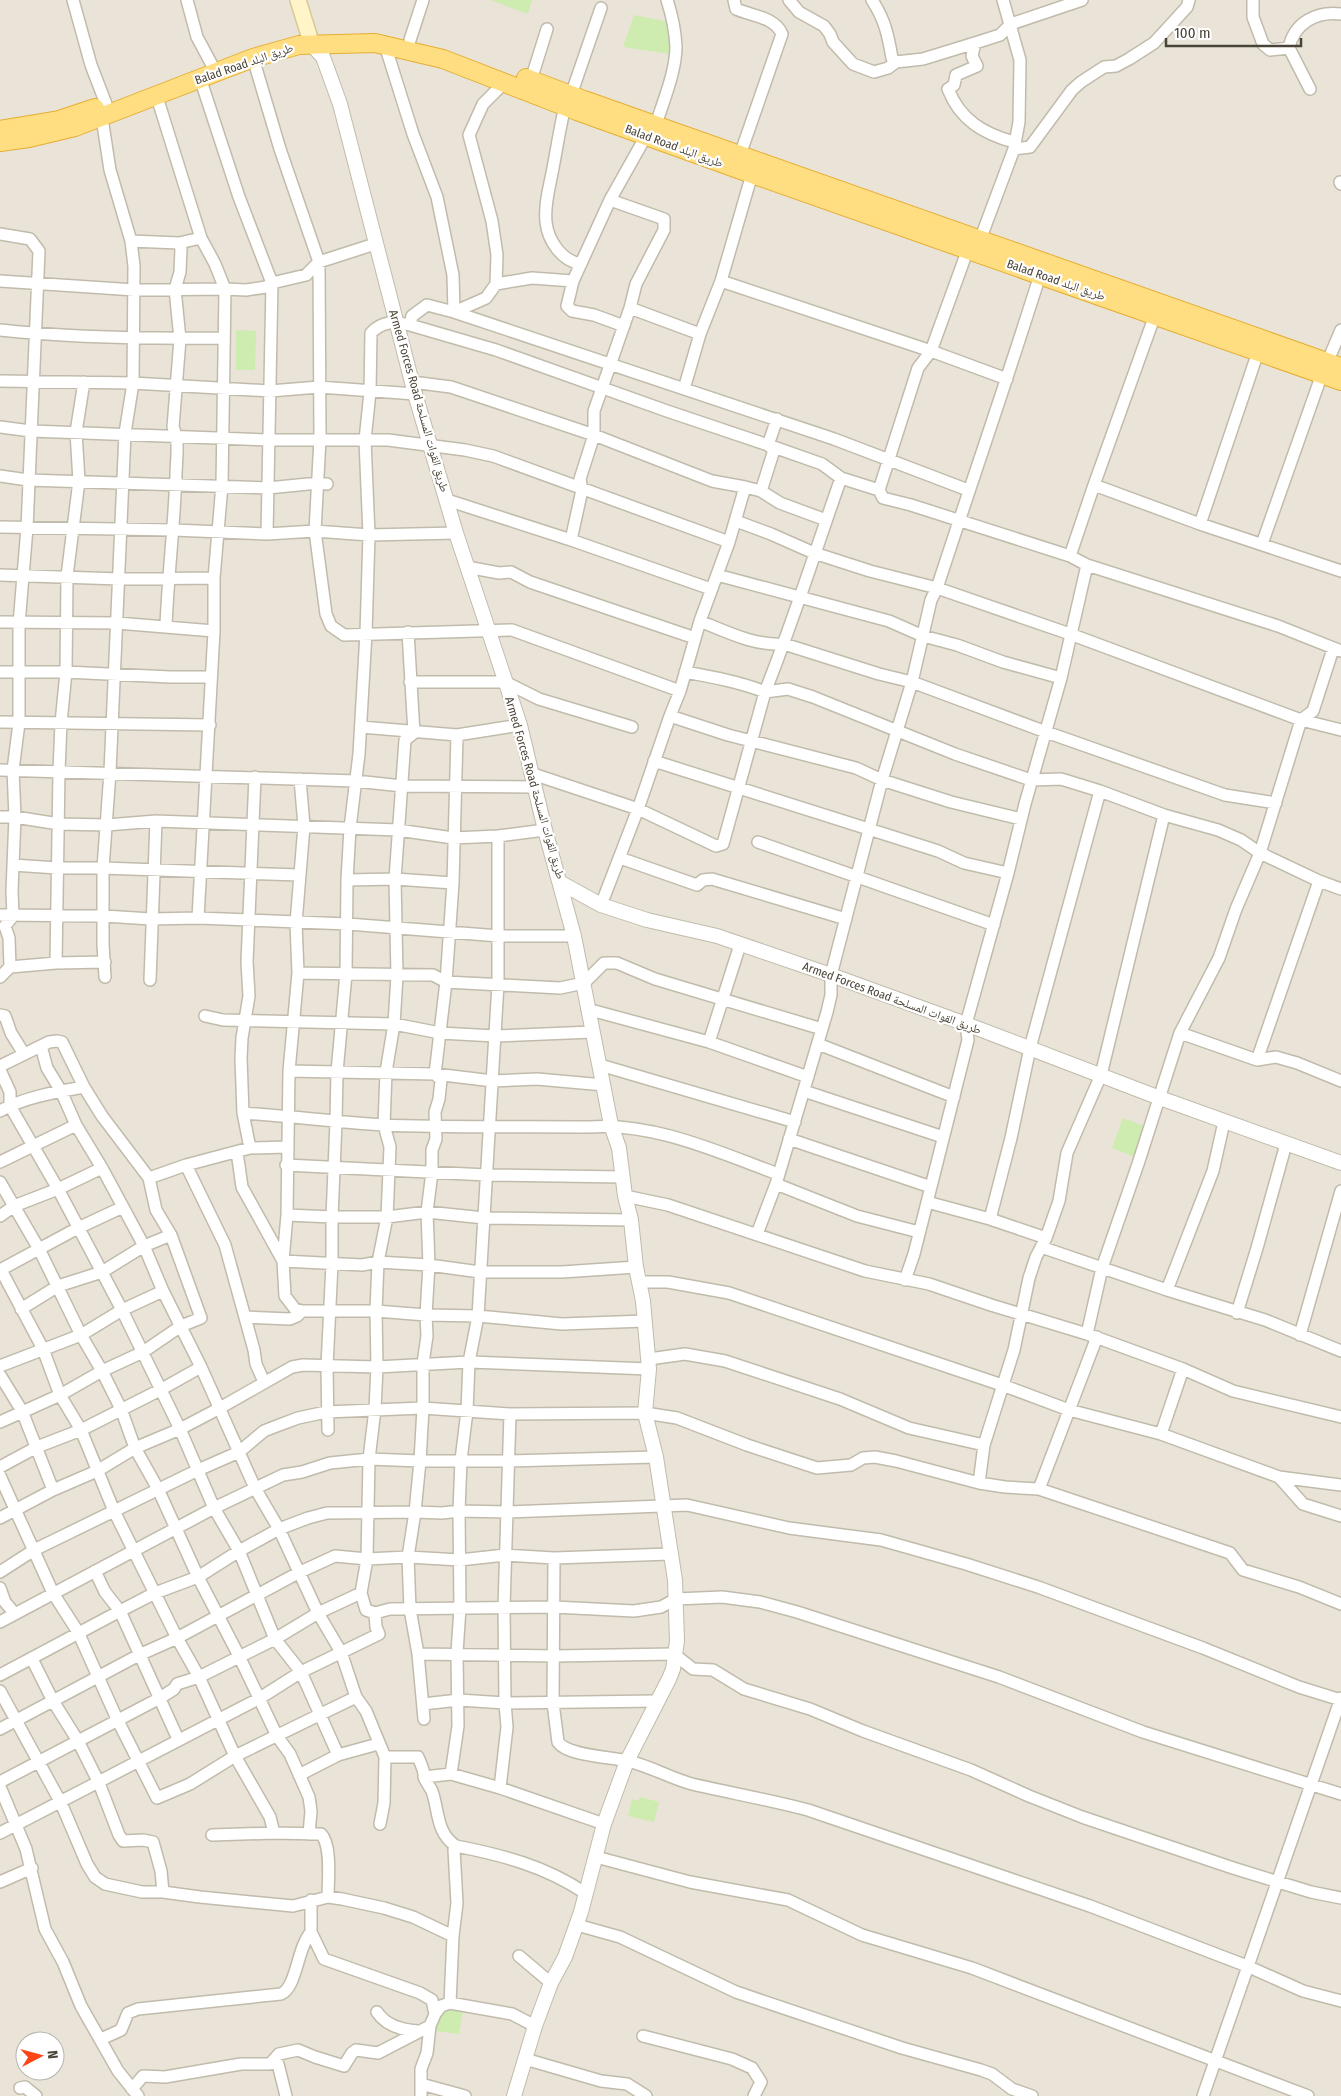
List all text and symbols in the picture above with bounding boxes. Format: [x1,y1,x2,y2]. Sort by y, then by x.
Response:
scale bar [1166,15,1301,47]
text: 100 m [1174,24,1211,42]
street label: Balad Road طريق البلد [193,41,295,88]
street label: Balad Road طريق البلد [623,122,725,171]
street label: Balad Road طريق البلد [1005,257,1107,304]
street label: Armed Forces Road طريق القوات المسلحة [386,308,452,494]
street label: Armed Forces Road طريق القوات المسلحة [502,695,568,881]
street label: Armed Forces Road طريق القوات المسلحة [801,959,983,1037]
north arrow [15,2031,65,2081]
text: N [44,2050,61,2060]

